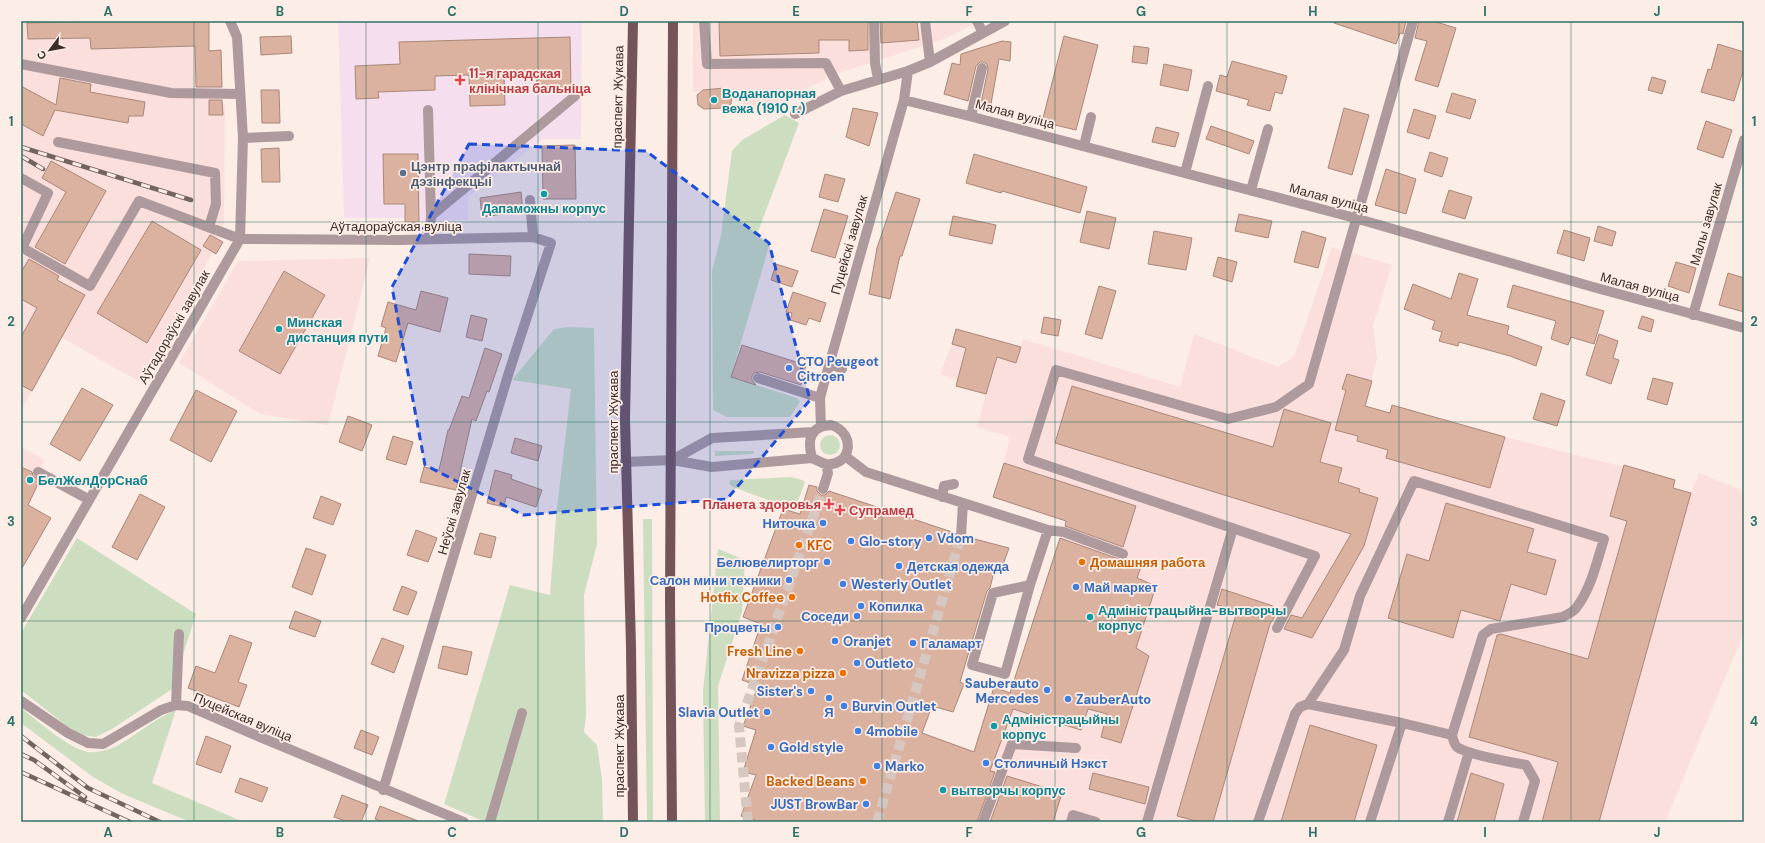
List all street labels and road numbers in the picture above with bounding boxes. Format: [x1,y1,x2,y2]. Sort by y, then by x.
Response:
street label: праспект Жукава [609,45,627,149]
street label: Малая вуліца [973,95,1057,133]
street label: Малая вуліца [1287,179,1371,217]
street label: Малы завулак [1686,180,1726,267]
street label: Пуцейскі завулак [827,193,871,297]
street label: Аўтадораўская вуліца [330,218,463,235]
street label: Аўтадораўскі завулак [134,267,214,387]
street label: Малая вуліца [1598,268,1682,306]
street label: праспект Жукава [605,370,622,474]
street label: Неўскі завулак [434,467,474,557]
street label: Пуцейская вуліца [191,689,296,746]
street label: праспект Жукава [611,694,628,798]

